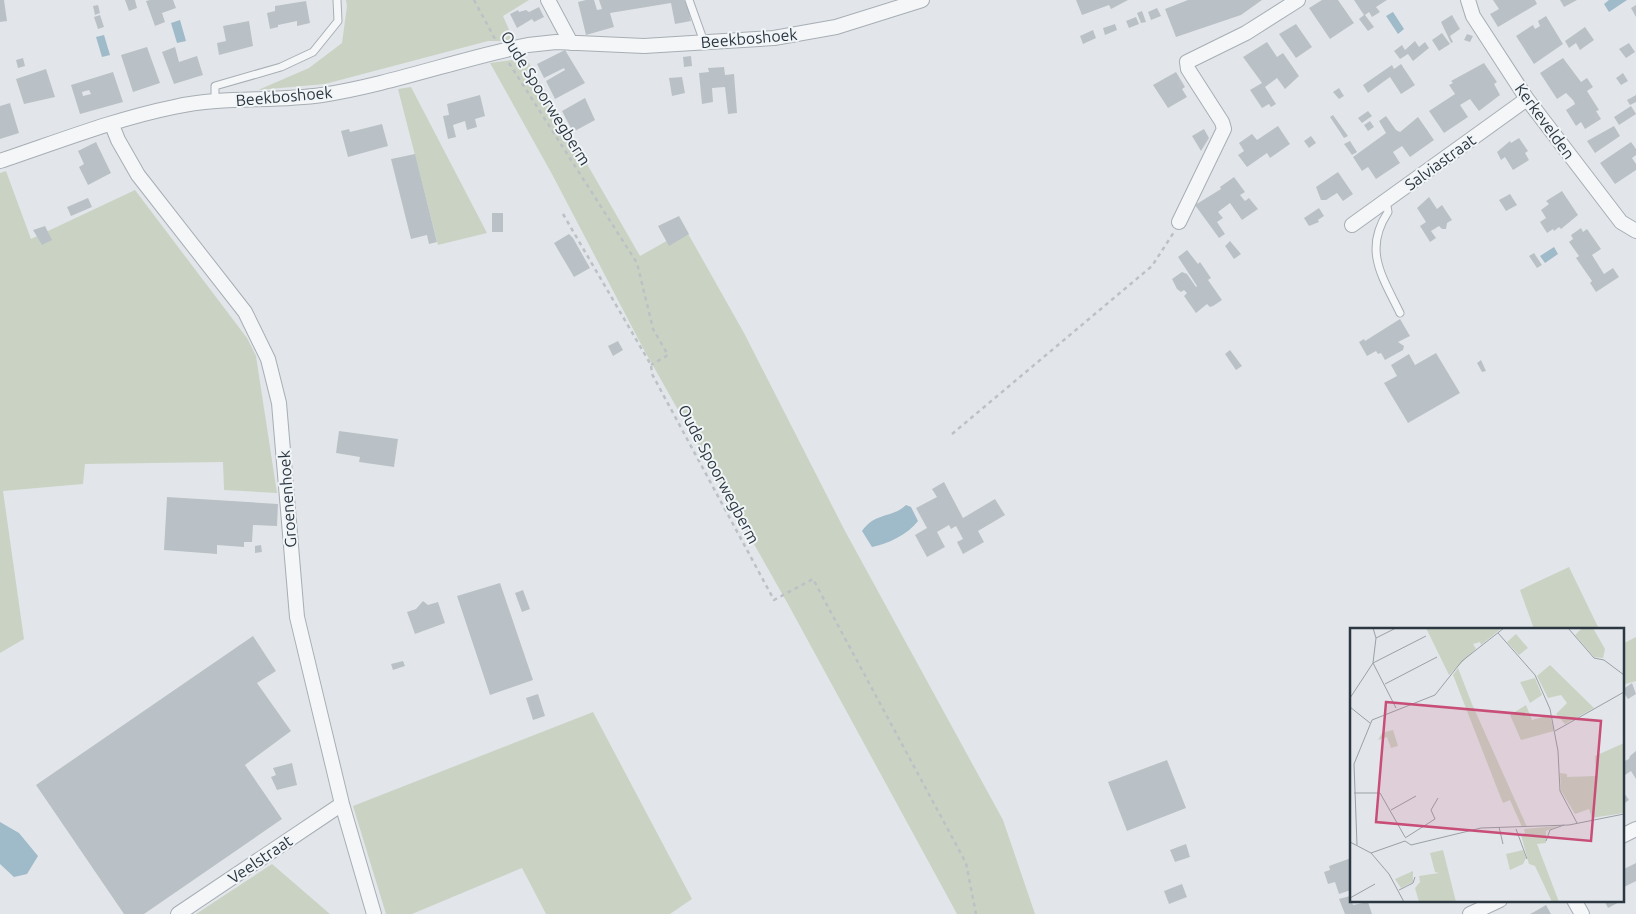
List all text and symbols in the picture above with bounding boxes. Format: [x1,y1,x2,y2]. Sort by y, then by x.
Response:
street label: Beekboshoek [700,25,798,51]
street label: Oude Spoorwegberm [497,28,595,168]
street label: Kerkevelden [1512,80,1578,162]
street label: Beekboshoek [235,83,333,109]
street label: Salviastraat [1401,130,1479,194]
street label: Oude Spoorwegberm [675,401,763,547]
street label: Groenenhoek [275,450,299,548]
inset map [1350,628,1624,902]
street label: Veelstraat [225,831,296,887]

